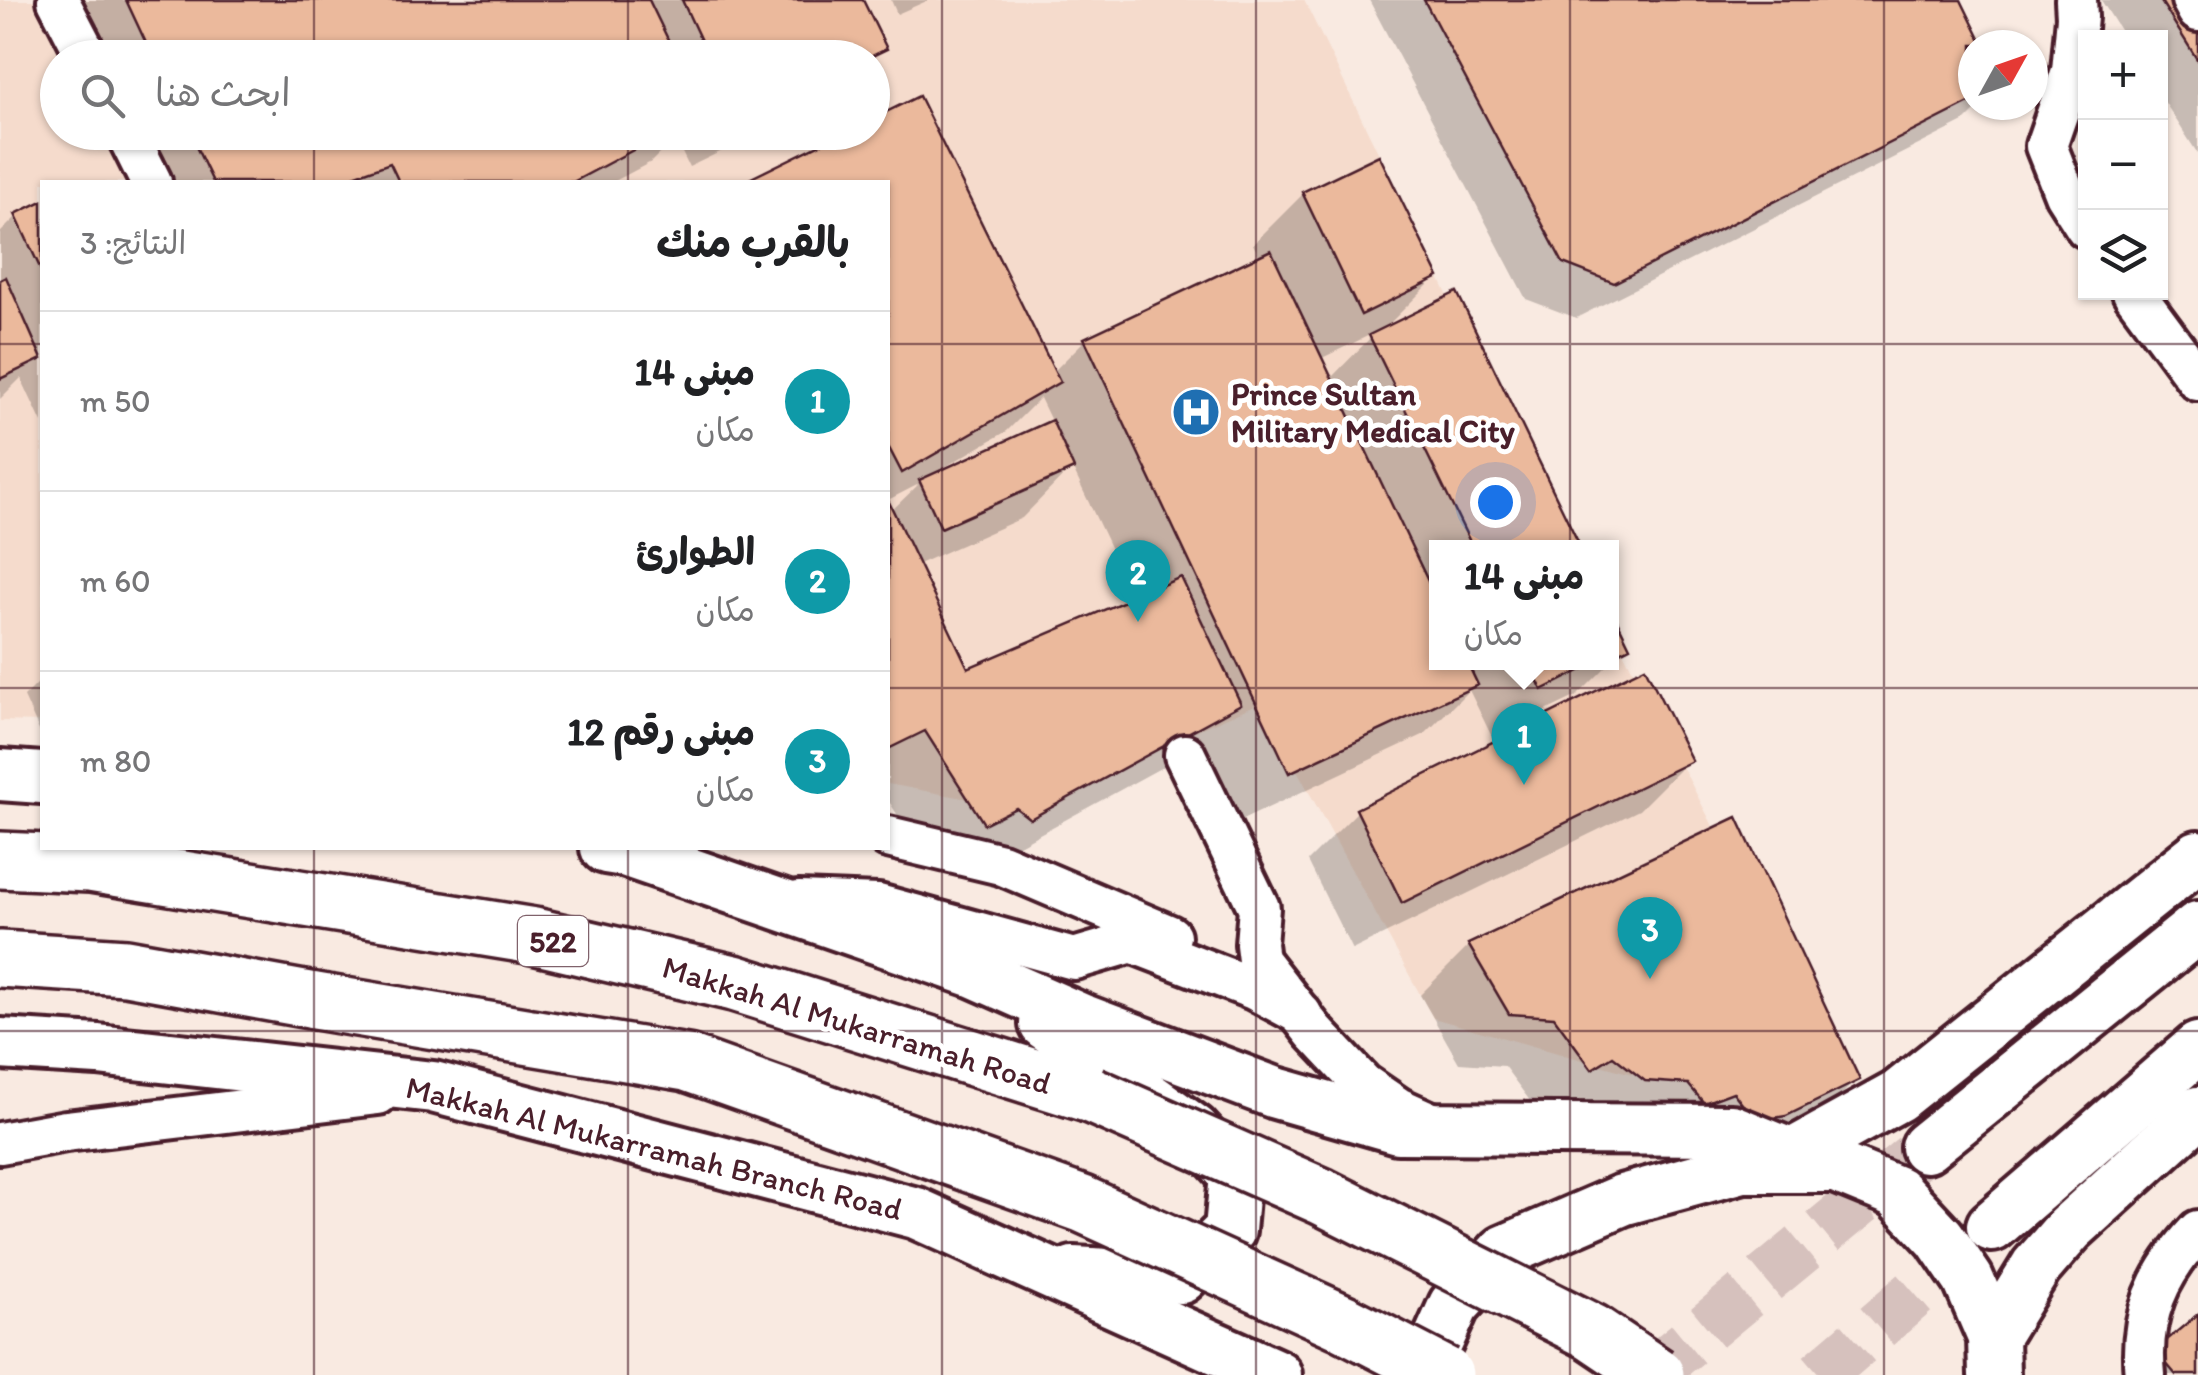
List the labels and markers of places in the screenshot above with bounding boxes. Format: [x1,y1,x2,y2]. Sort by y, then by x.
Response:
place label: Prince Sultan Military Medical City [1231,375,1515,450]
hospital icon: Prince Sultan Military Medical City [1170,386,1222,438]
pin: 2 [1106,540,1170,622]
pin: 1 [1492,702,1556,785]
pin: 3 [1618,896,1682,979]

